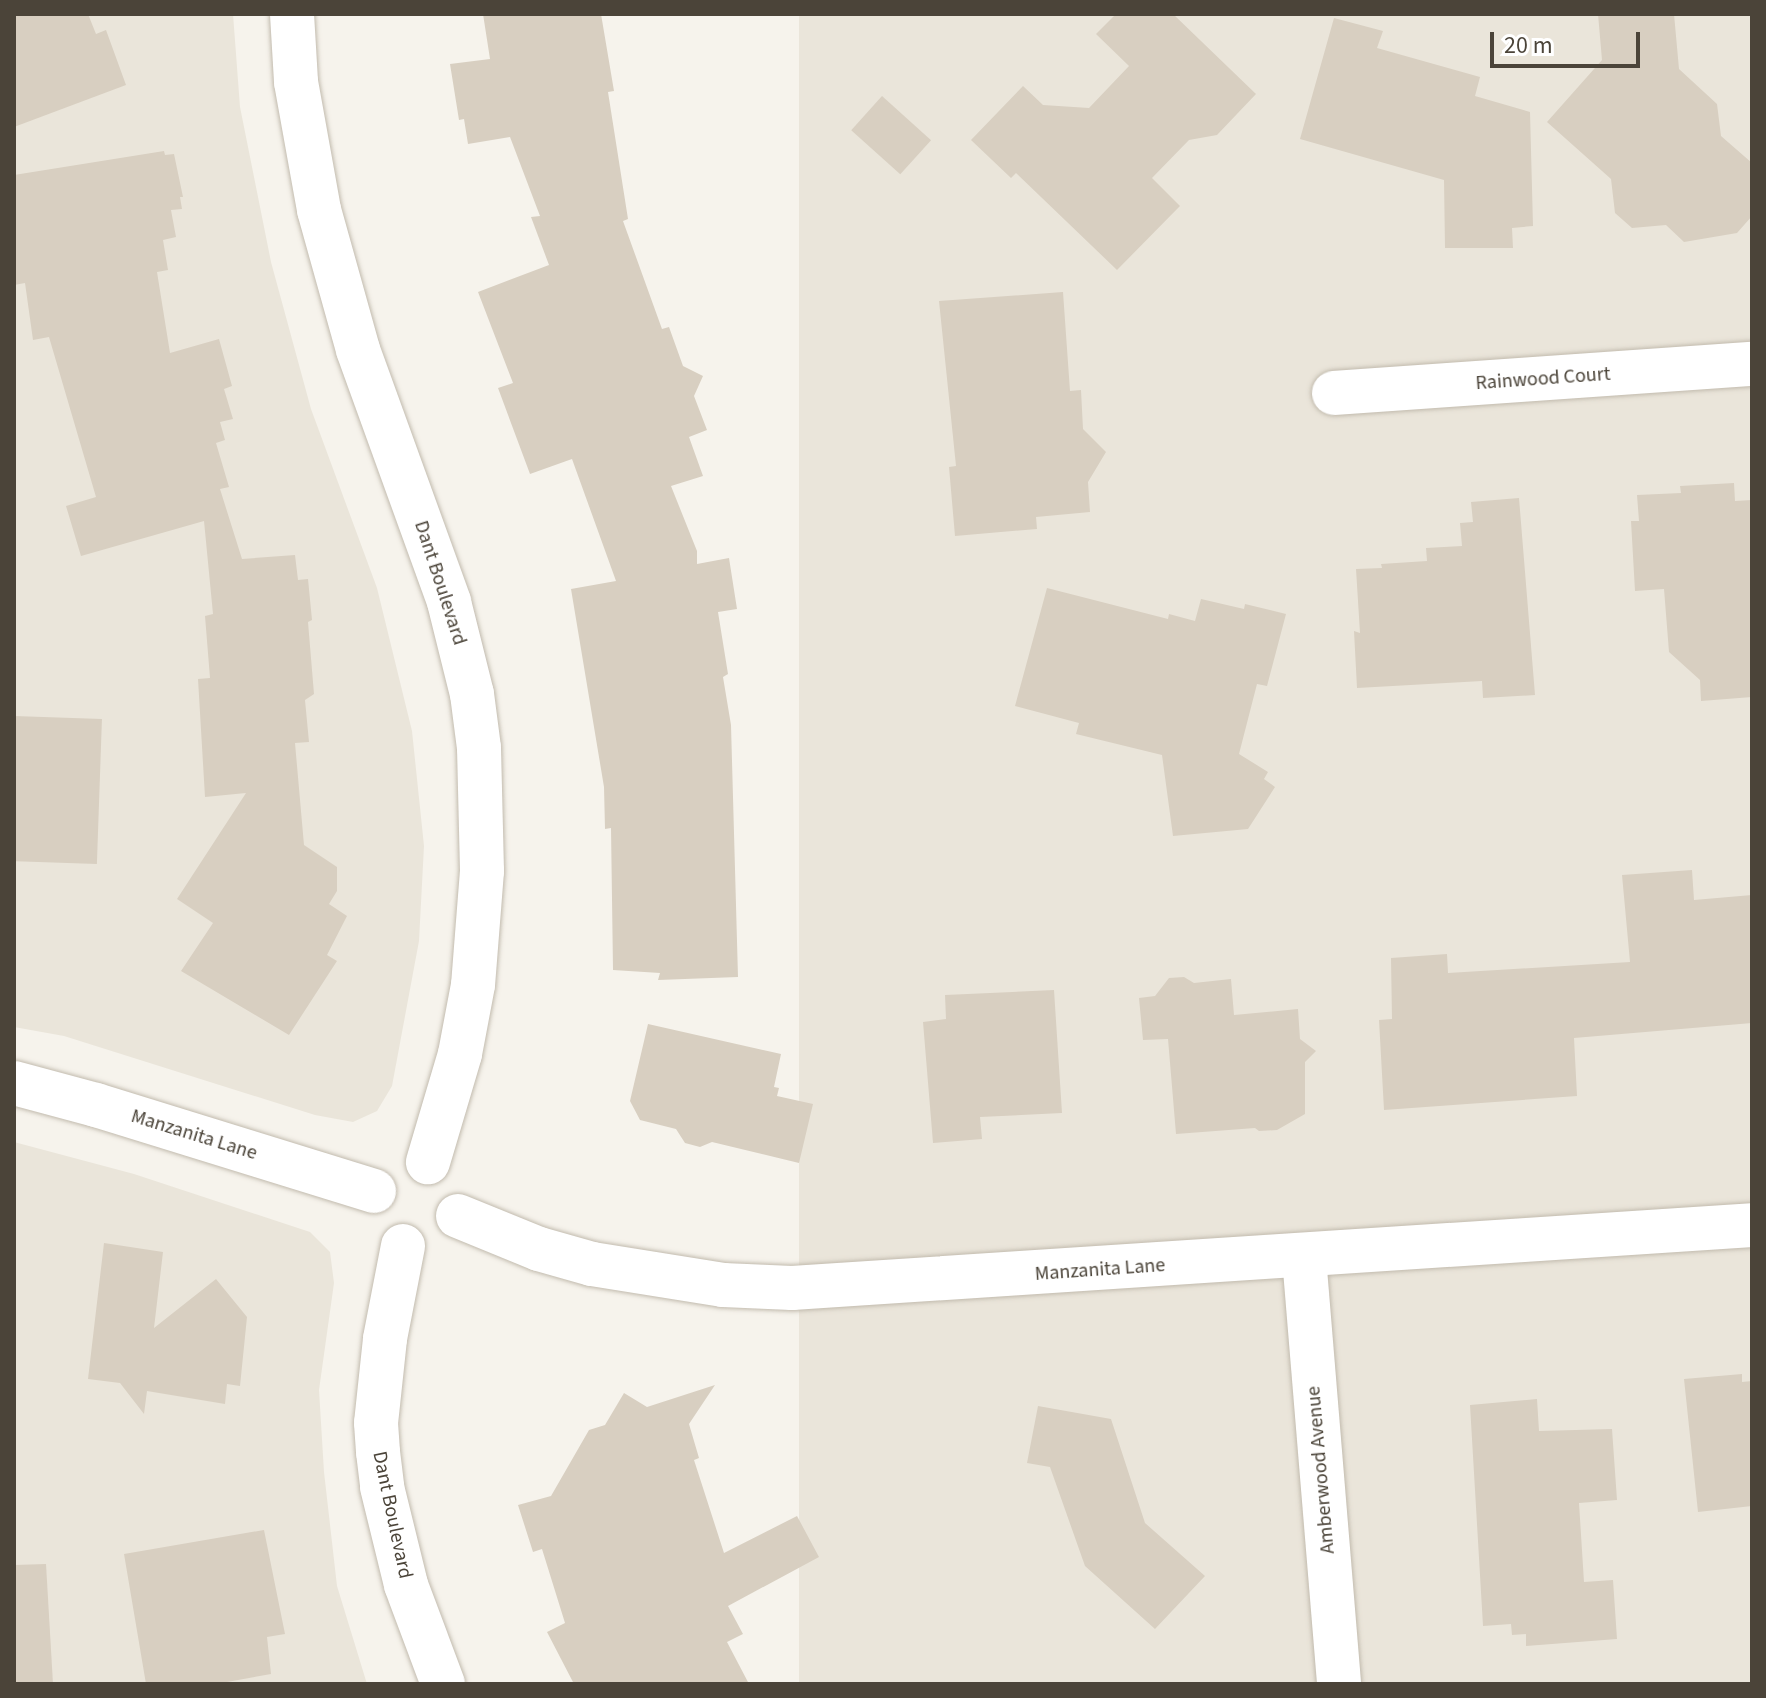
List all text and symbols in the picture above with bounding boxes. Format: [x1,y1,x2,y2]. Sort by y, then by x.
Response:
scale bar [1494,16,1644,66]
text: 20 m [1504,28,1553,63]
street label: Rainwood Court [1475,362,1611,396]
street label: Dant Boulevard [409,518,471,648]
street label: Manzanita Lane [128,1104,260,1166]
street label: Manzanita Lane [1034,1253,1166,1287]
street label: Amberwood Avenue [1302,1385,1340,1555]
street label: Dant Boulevard [367,1449,417,1581]

